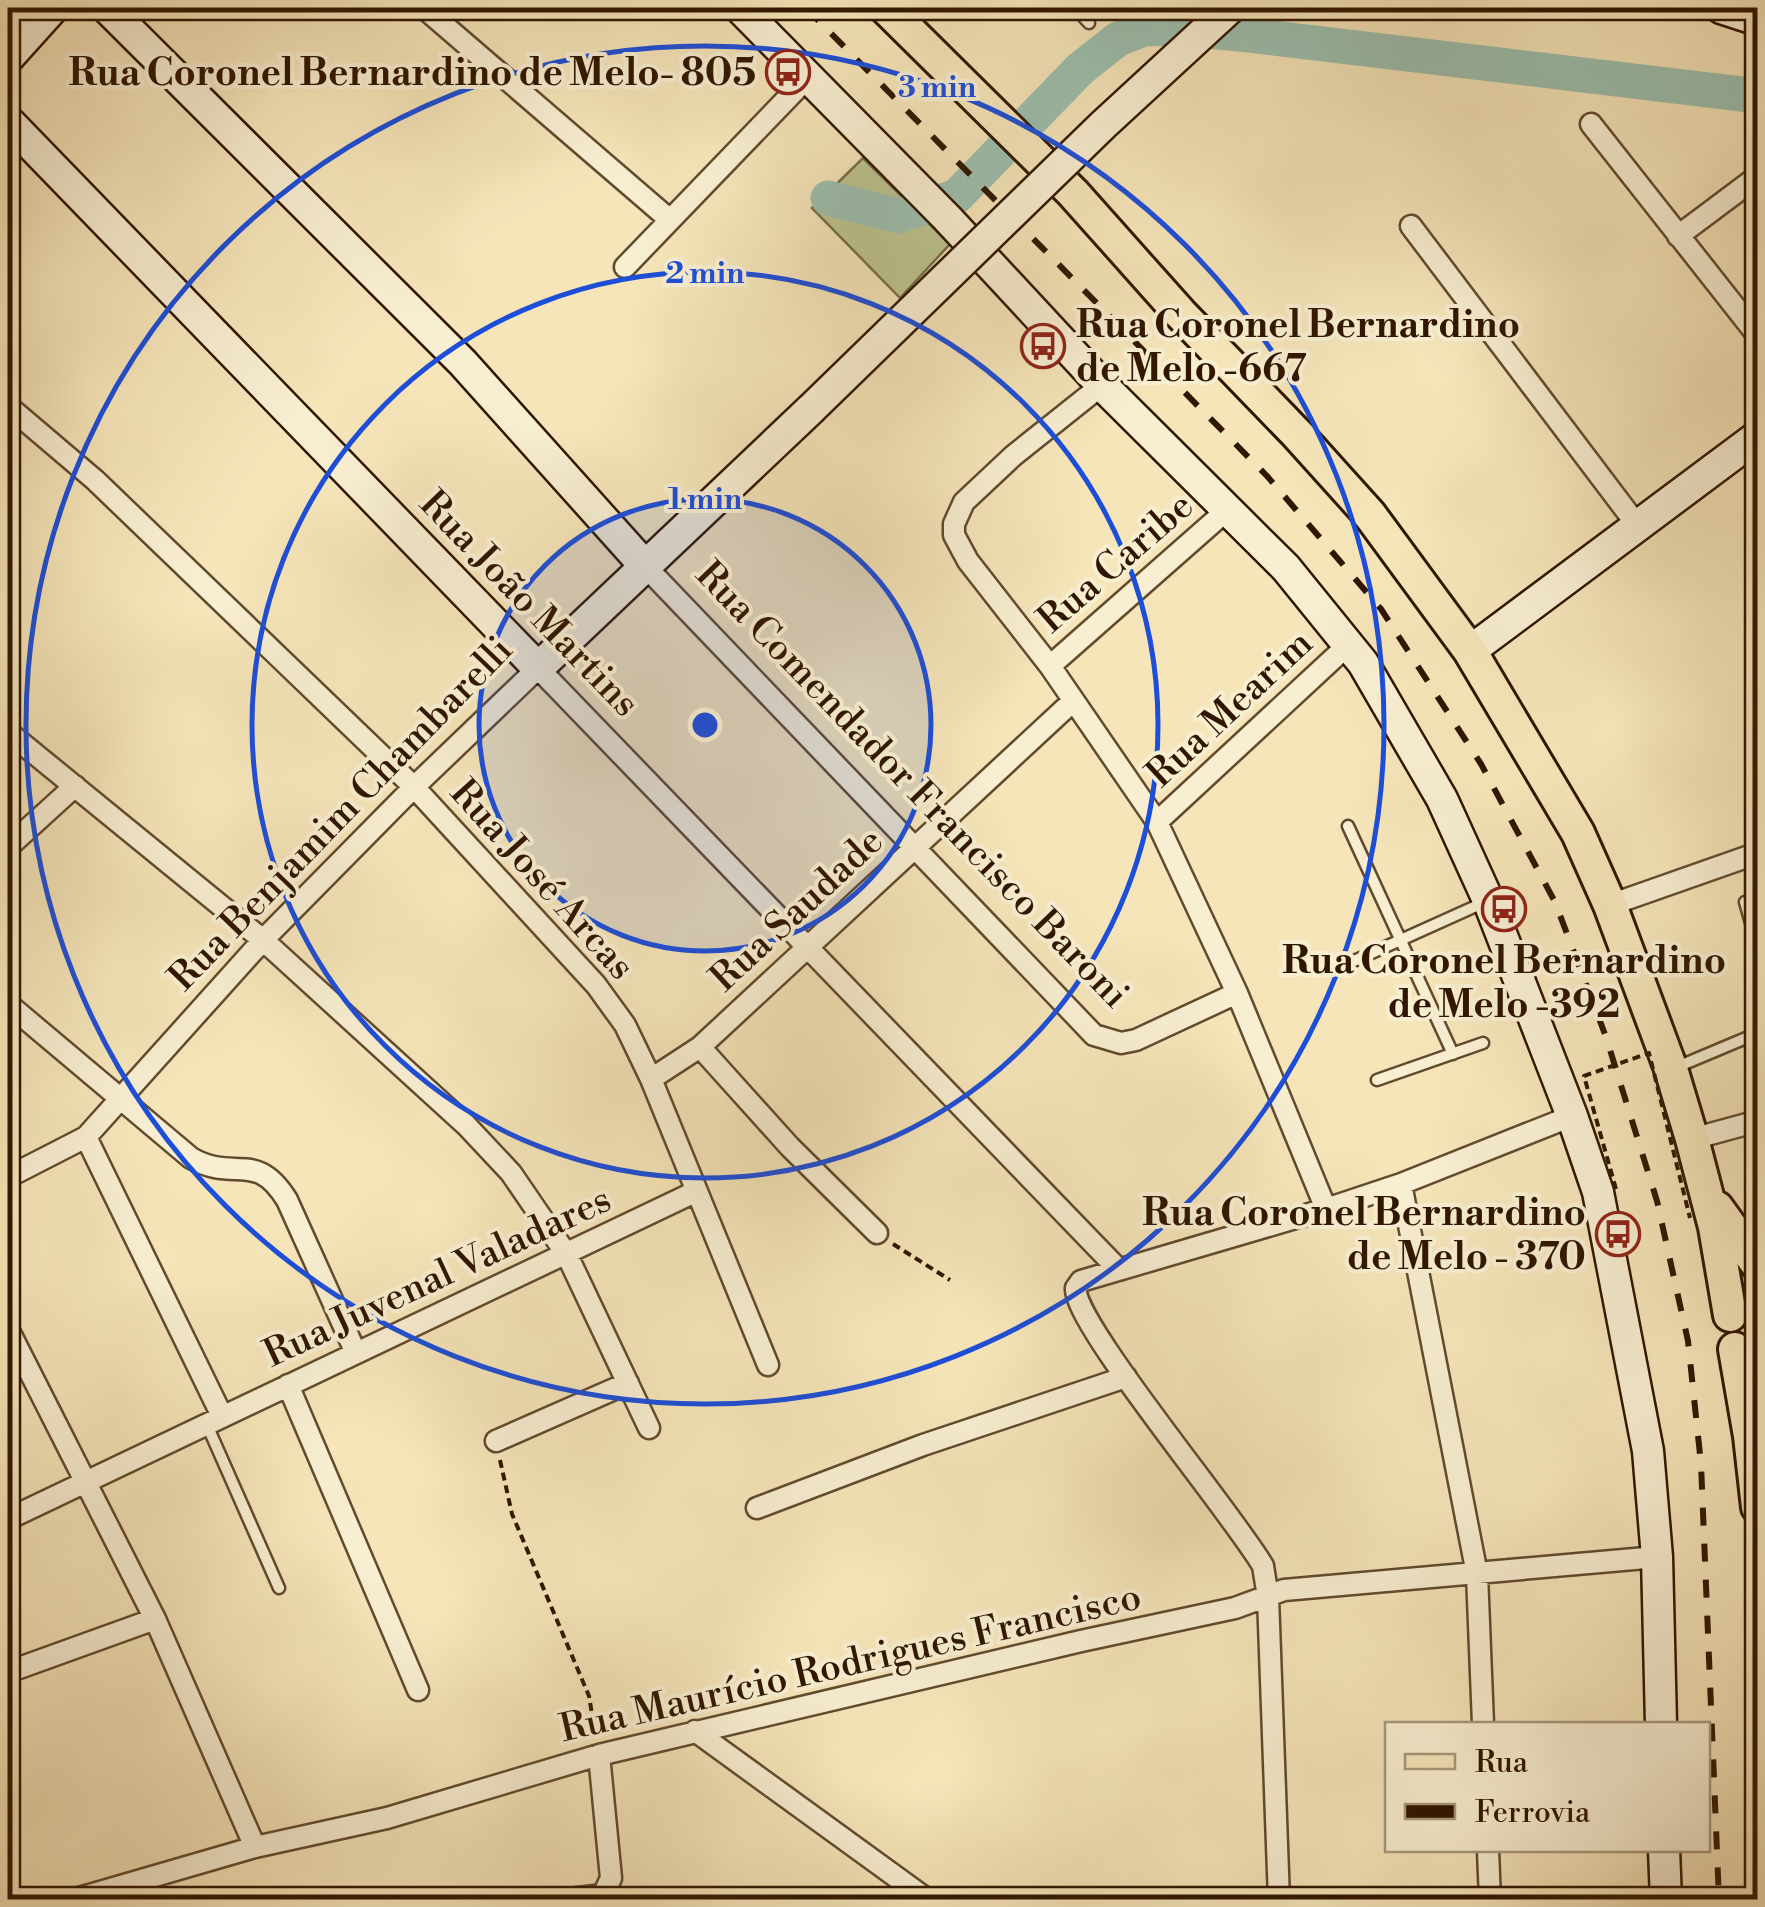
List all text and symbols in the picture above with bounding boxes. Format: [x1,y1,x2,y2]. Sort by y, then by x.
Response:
bus stop icon: Rua Coronel Bernardino de Melo- 805 [765,49,811,95]
place label: Rua Coronel Bernardino de Melo- 805 [68,50,756,97]
text: 3 min [898,69,977,107]
text: 2 min [666,255,745,293]
place label: Rua Coronel Bernardino de Melo -667 [1076,302,1520,393]
bus stop icon: Rua Coronel Bernardino de Melo -667 [1020,323,1066,369]
street label: Rua João Martins [409,481,649,727]
text: 1 min [668,481,743,519]
street label: Rua Caribe [1029,483,1203,643]
street label: Rua Comendador Francisco Baroni [685,552,1138,1018]
street label: Rua Mearim [1137,620,1323,798]
street label: Rua Benjamim Chambarelli [159,627,523,1001]
centre of rings [687,707,723,743]
street label: Rua José Arcas [440,770,644,990]
street label: Rua Saudade [701,818,893,1002]
bus stop icon: Rua Coronel Bernardino de Melo -392 [1481,886,1527,932]
place label: Rua Coronel Bernardino de Melo -392 [1282,938,1726,1029]
street label: Rua Juvenal Valadares [257,1176,619,1378]
place label: Rua Coronel Bernardino de Melo - 370 [1142,1190,1586,1281]
bus stop icon: Rua Coronel Bernardino de Melo - 370 [1595,1211,1641,1257]
street label: Rua Maurício Rodrigues Francisco [555,1574,1146,1753]
legend [1385,1722,1710,1852]
text: Rua [1475,1744,1529,1782]
text: Ferrovia [1475,1794,1591,1832]

